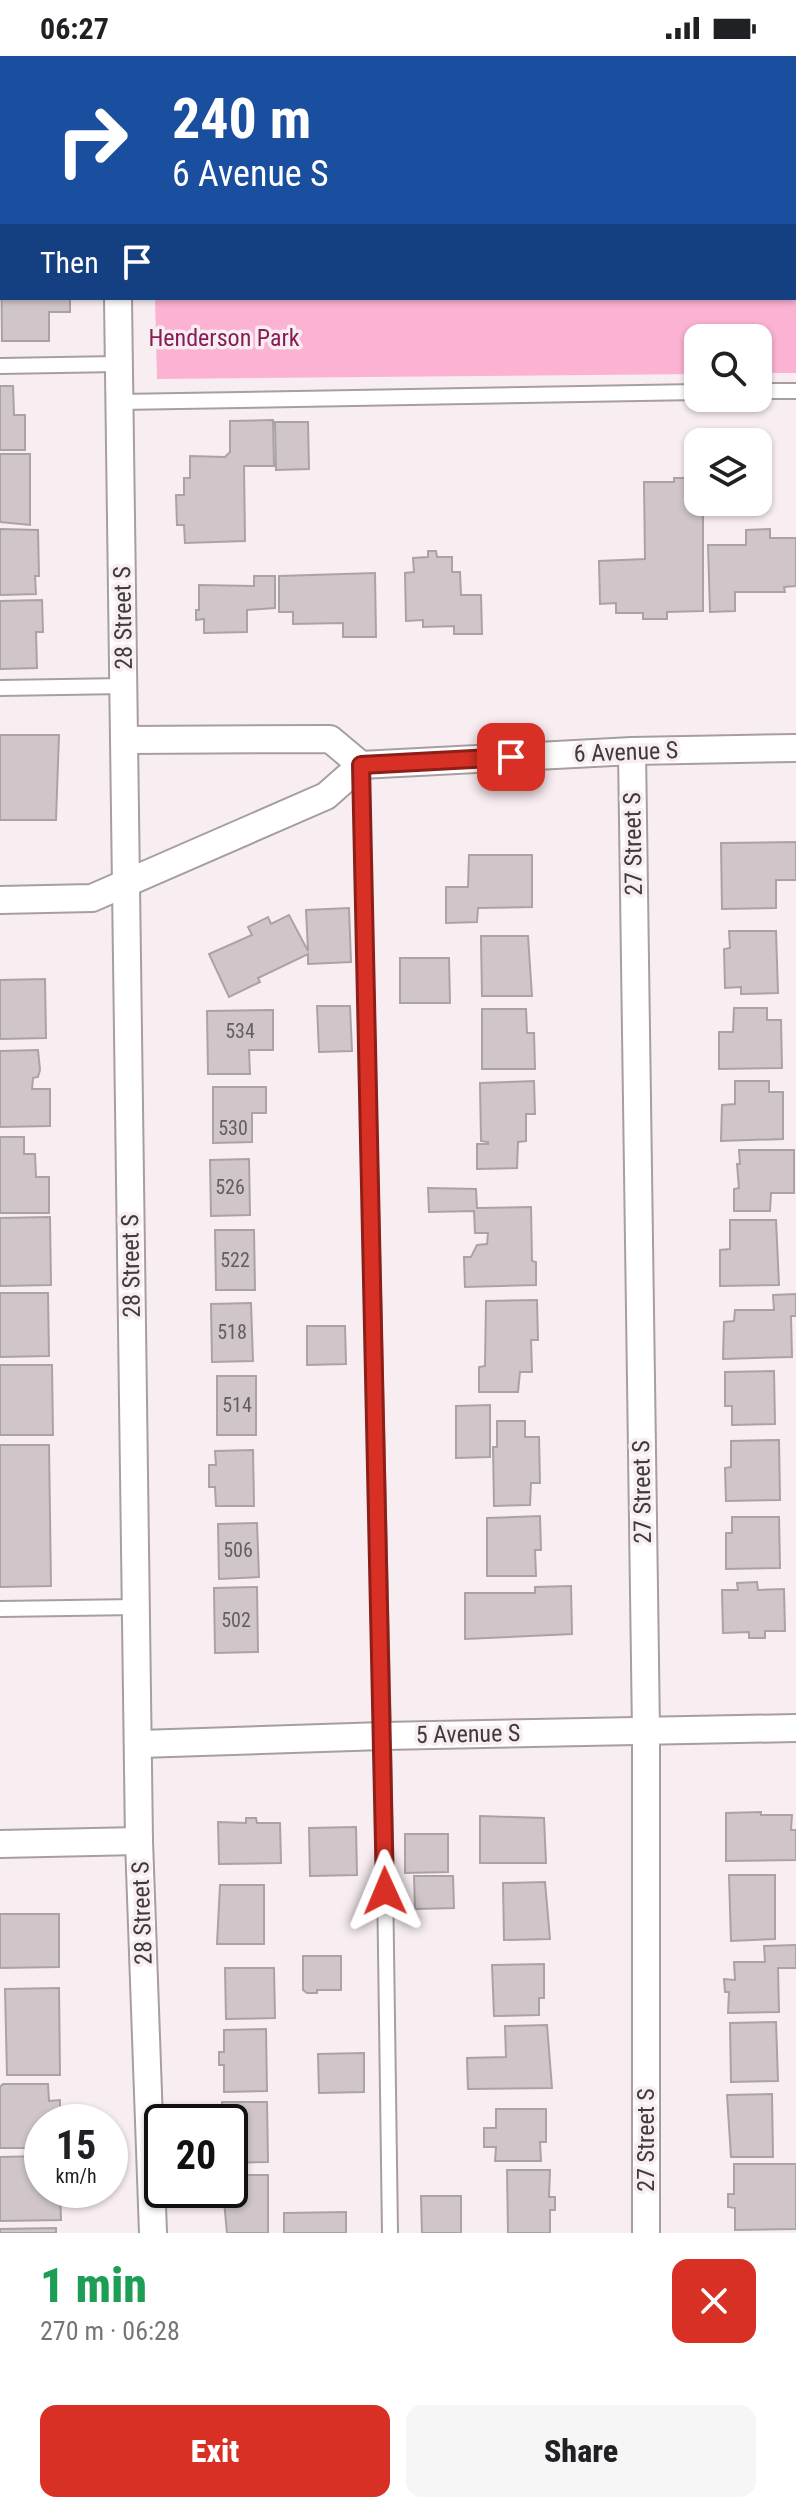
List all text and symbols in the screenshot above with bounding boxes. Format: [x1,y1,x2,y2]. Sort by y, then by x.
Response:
text: 06:27 [40,11,109,46]
text: 240 m [172,86,311,152]
icon: right [40,88,144,192]
text: 6 Avenue S [172,153,329,195]
icon: arrive [115,240,159,284]
text: Then [40,245,99,280]
park label: Henderson Park [148,324,300,352]
map controls [684,324,772,516]
button: search [684,324,772,412]
button: layers [684,428,772,516]
street label: 28 Street S [108,566,138,670]
pin [477,723,545,791]
icon: arrive [489,735,533,779]
street label: 6 Avenue S [573,736,679,768]
street label: 27 Street S [618,792,648,896]
house number: 534 [225,1019,255,1043]
house number: 530 [218,1116,248,1140]
house number: 526 [215,1175,245,1199]
street label: 28 Street S [116,1214,146,1318]
house number: 522 [220,1248,250,1272]
house number: 518 [217,1320,247,1344]
house number: 514 [222,1393,252,1417]
street label: 27 Street S [627,1440,657,1544]
house number: 506 [223,1538,253,1562]
house number: 502 [221,1608,251,1632]
street label: 5 Avenue S [416,1719,520,1749]
position arrow [343,1849,427,1933]
street label: 28 Street S [126,1861,158,1965]
street label: 27 Street S [632,2088,660,2192]
speed limit sign: 20 [144,2104,248,2208]
text: 15 [56,2122,96,2169]
text: km/h [55,2164,97,2188]
text: 1 min [40,2257,147,2314]
button: close [672,2259,756,2343]
text: 270 m · 06:28 [40,2316,180,2346]
button: Exit [40,2405,390,2497]
button: Share [406,2405,756,2497]

